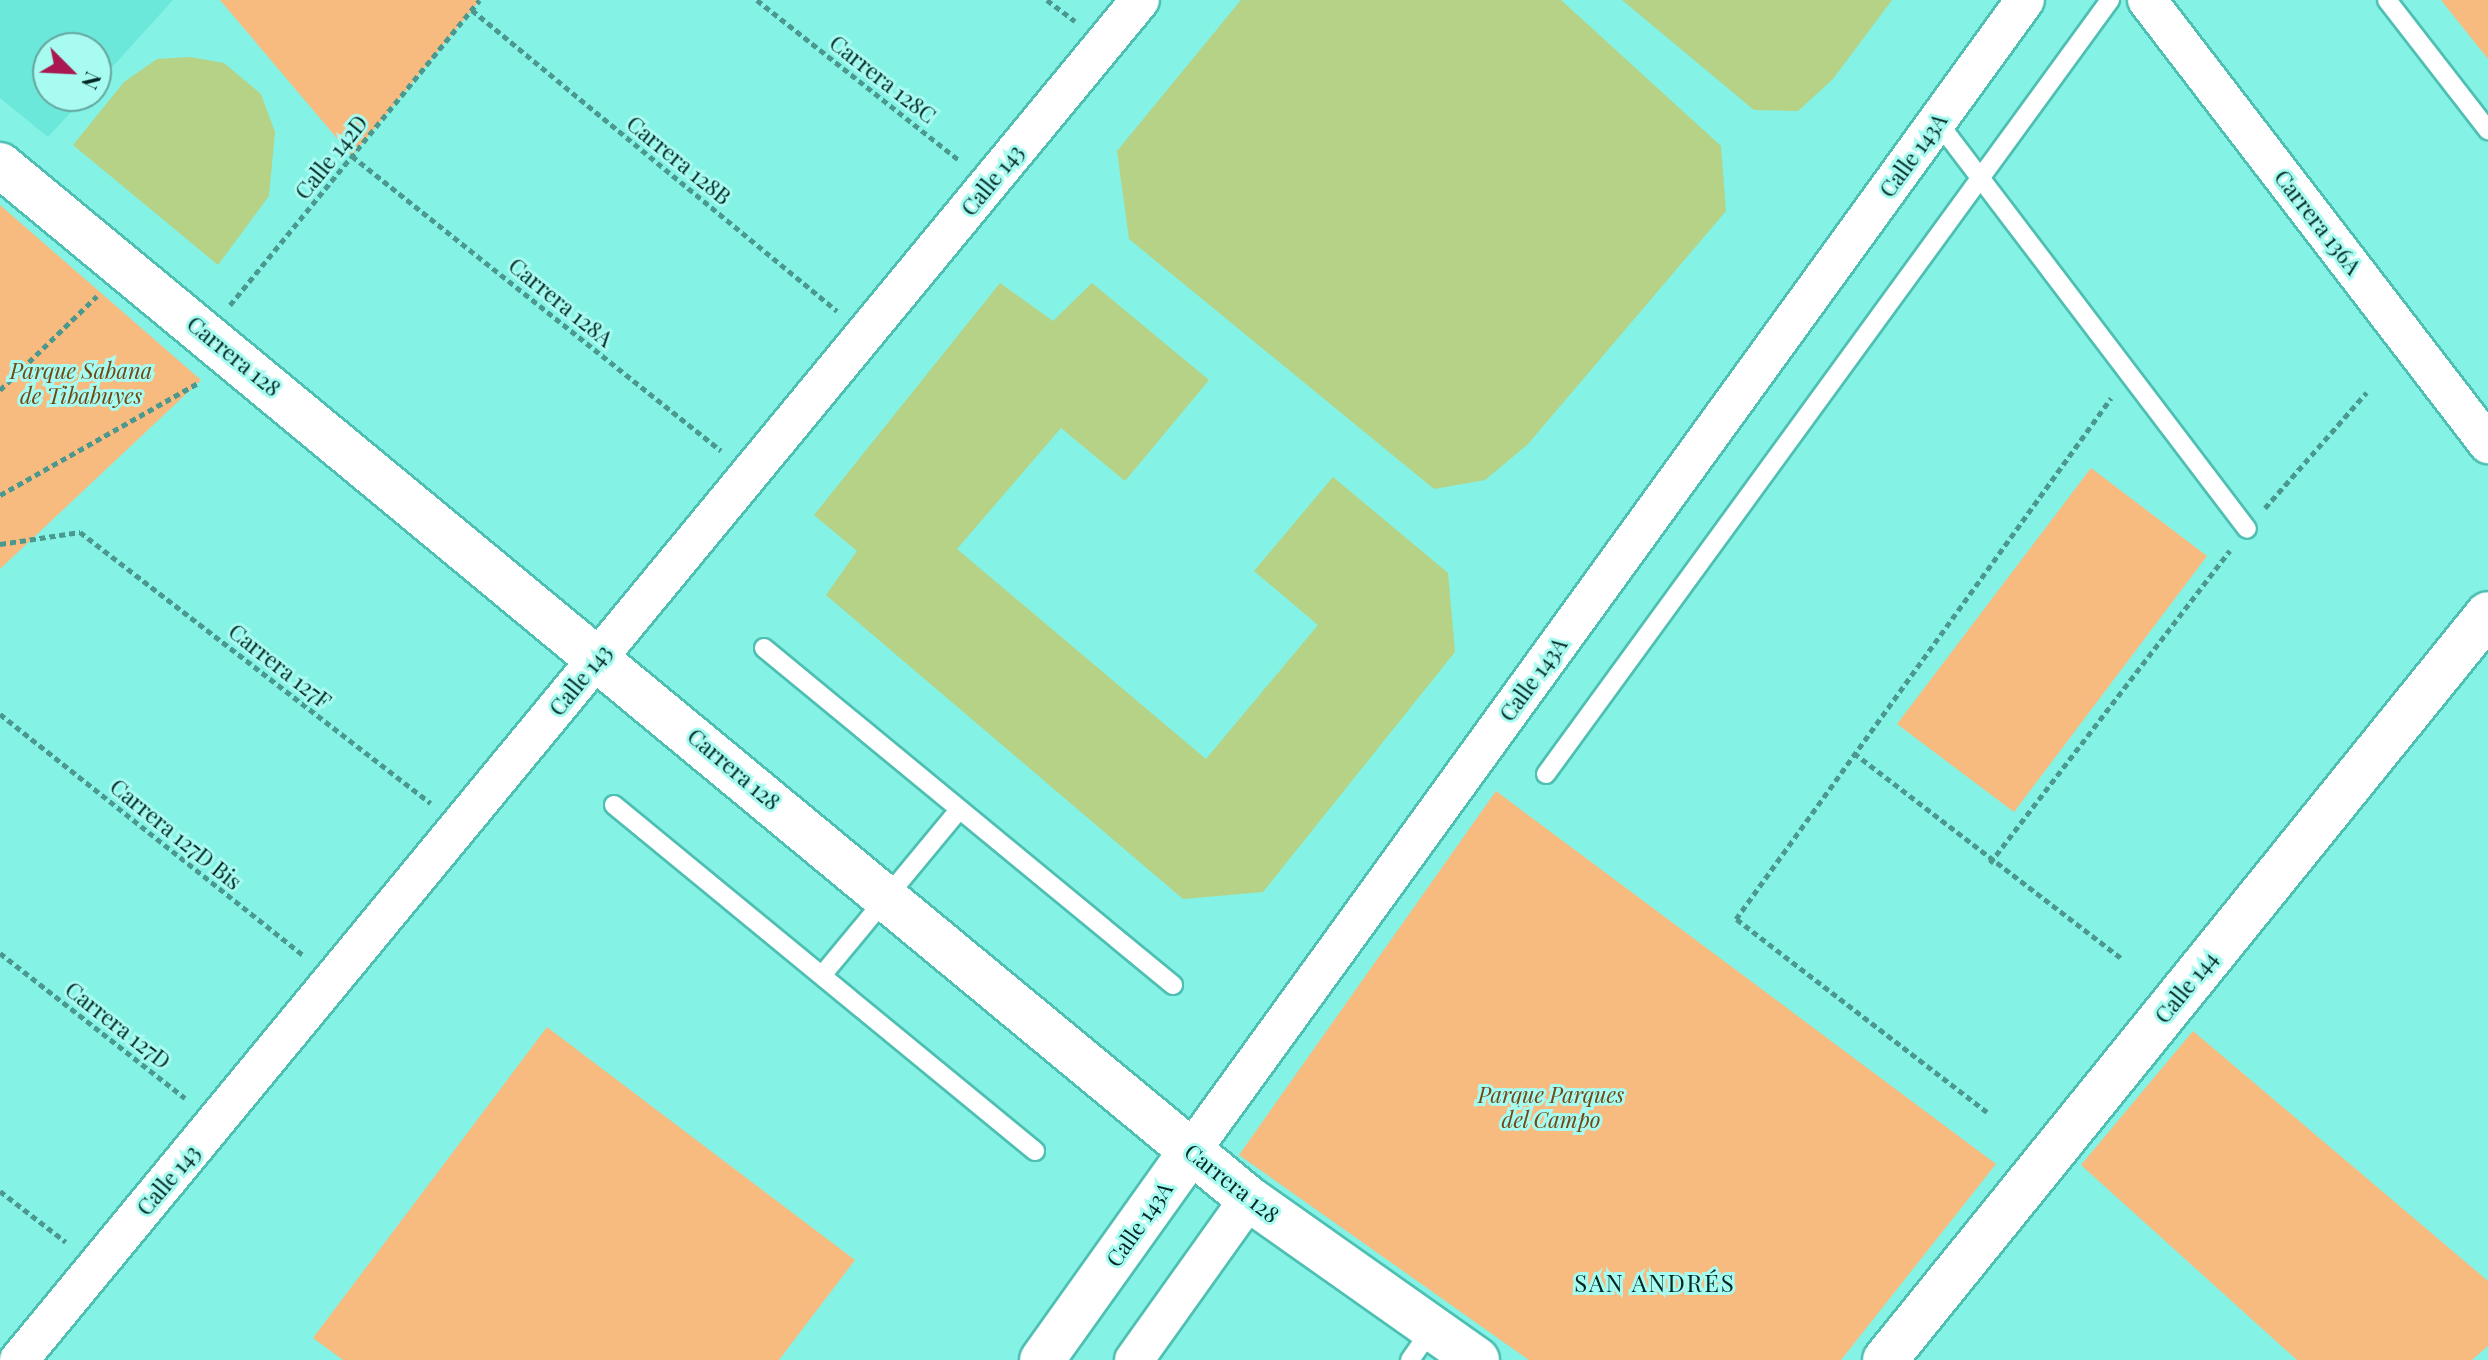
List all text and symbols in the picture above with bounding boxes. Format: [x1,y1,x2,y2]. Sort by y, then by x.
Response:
street label: Carrera 128C [825,29,941,129]
north arrow [32,32,112,112]
text: N [75,68,109,94]
street label: Calle 143A [1874,108,1952,202]
street label: Calle 142D [289,110,373,204]
street label: Carrera 128B [622,110,736,210]
street label: Calle 143 [955,139,1029,221]
street label: Carrera 136A [2269,164,2367,280]
street label: Carrera 128A [504,252,618,352]
street label: Carrera 128 [182,310,286,402]
park label: Parque Sabana de Tibabuyes [10,357,152,408]
street label: Carrera 127F [224,618,336,714]
street label: Calle 143A [1494,632,1572,726]
street label: Calle 143 [543,639,617,721]
street label: Carrera 128 [682,723,786,815]
street label: Carrera 127D Bis [105,773,247,895]
street label: Calle 144 [2149,946,2223,1028]
street label: Carrera 127D [60,976,176,1074]
park label: Parque Parques del Campo [1478,1081,1624,1132]
street label: Carrera 128 [1179,1138,1285,1228]
street label: Calle 143 [131,1139,205,1221]
street label: Calle 143A [1100,1177,1178,1271]
district label: SAN ANDRÉS [1574,1269,1736,1297]

